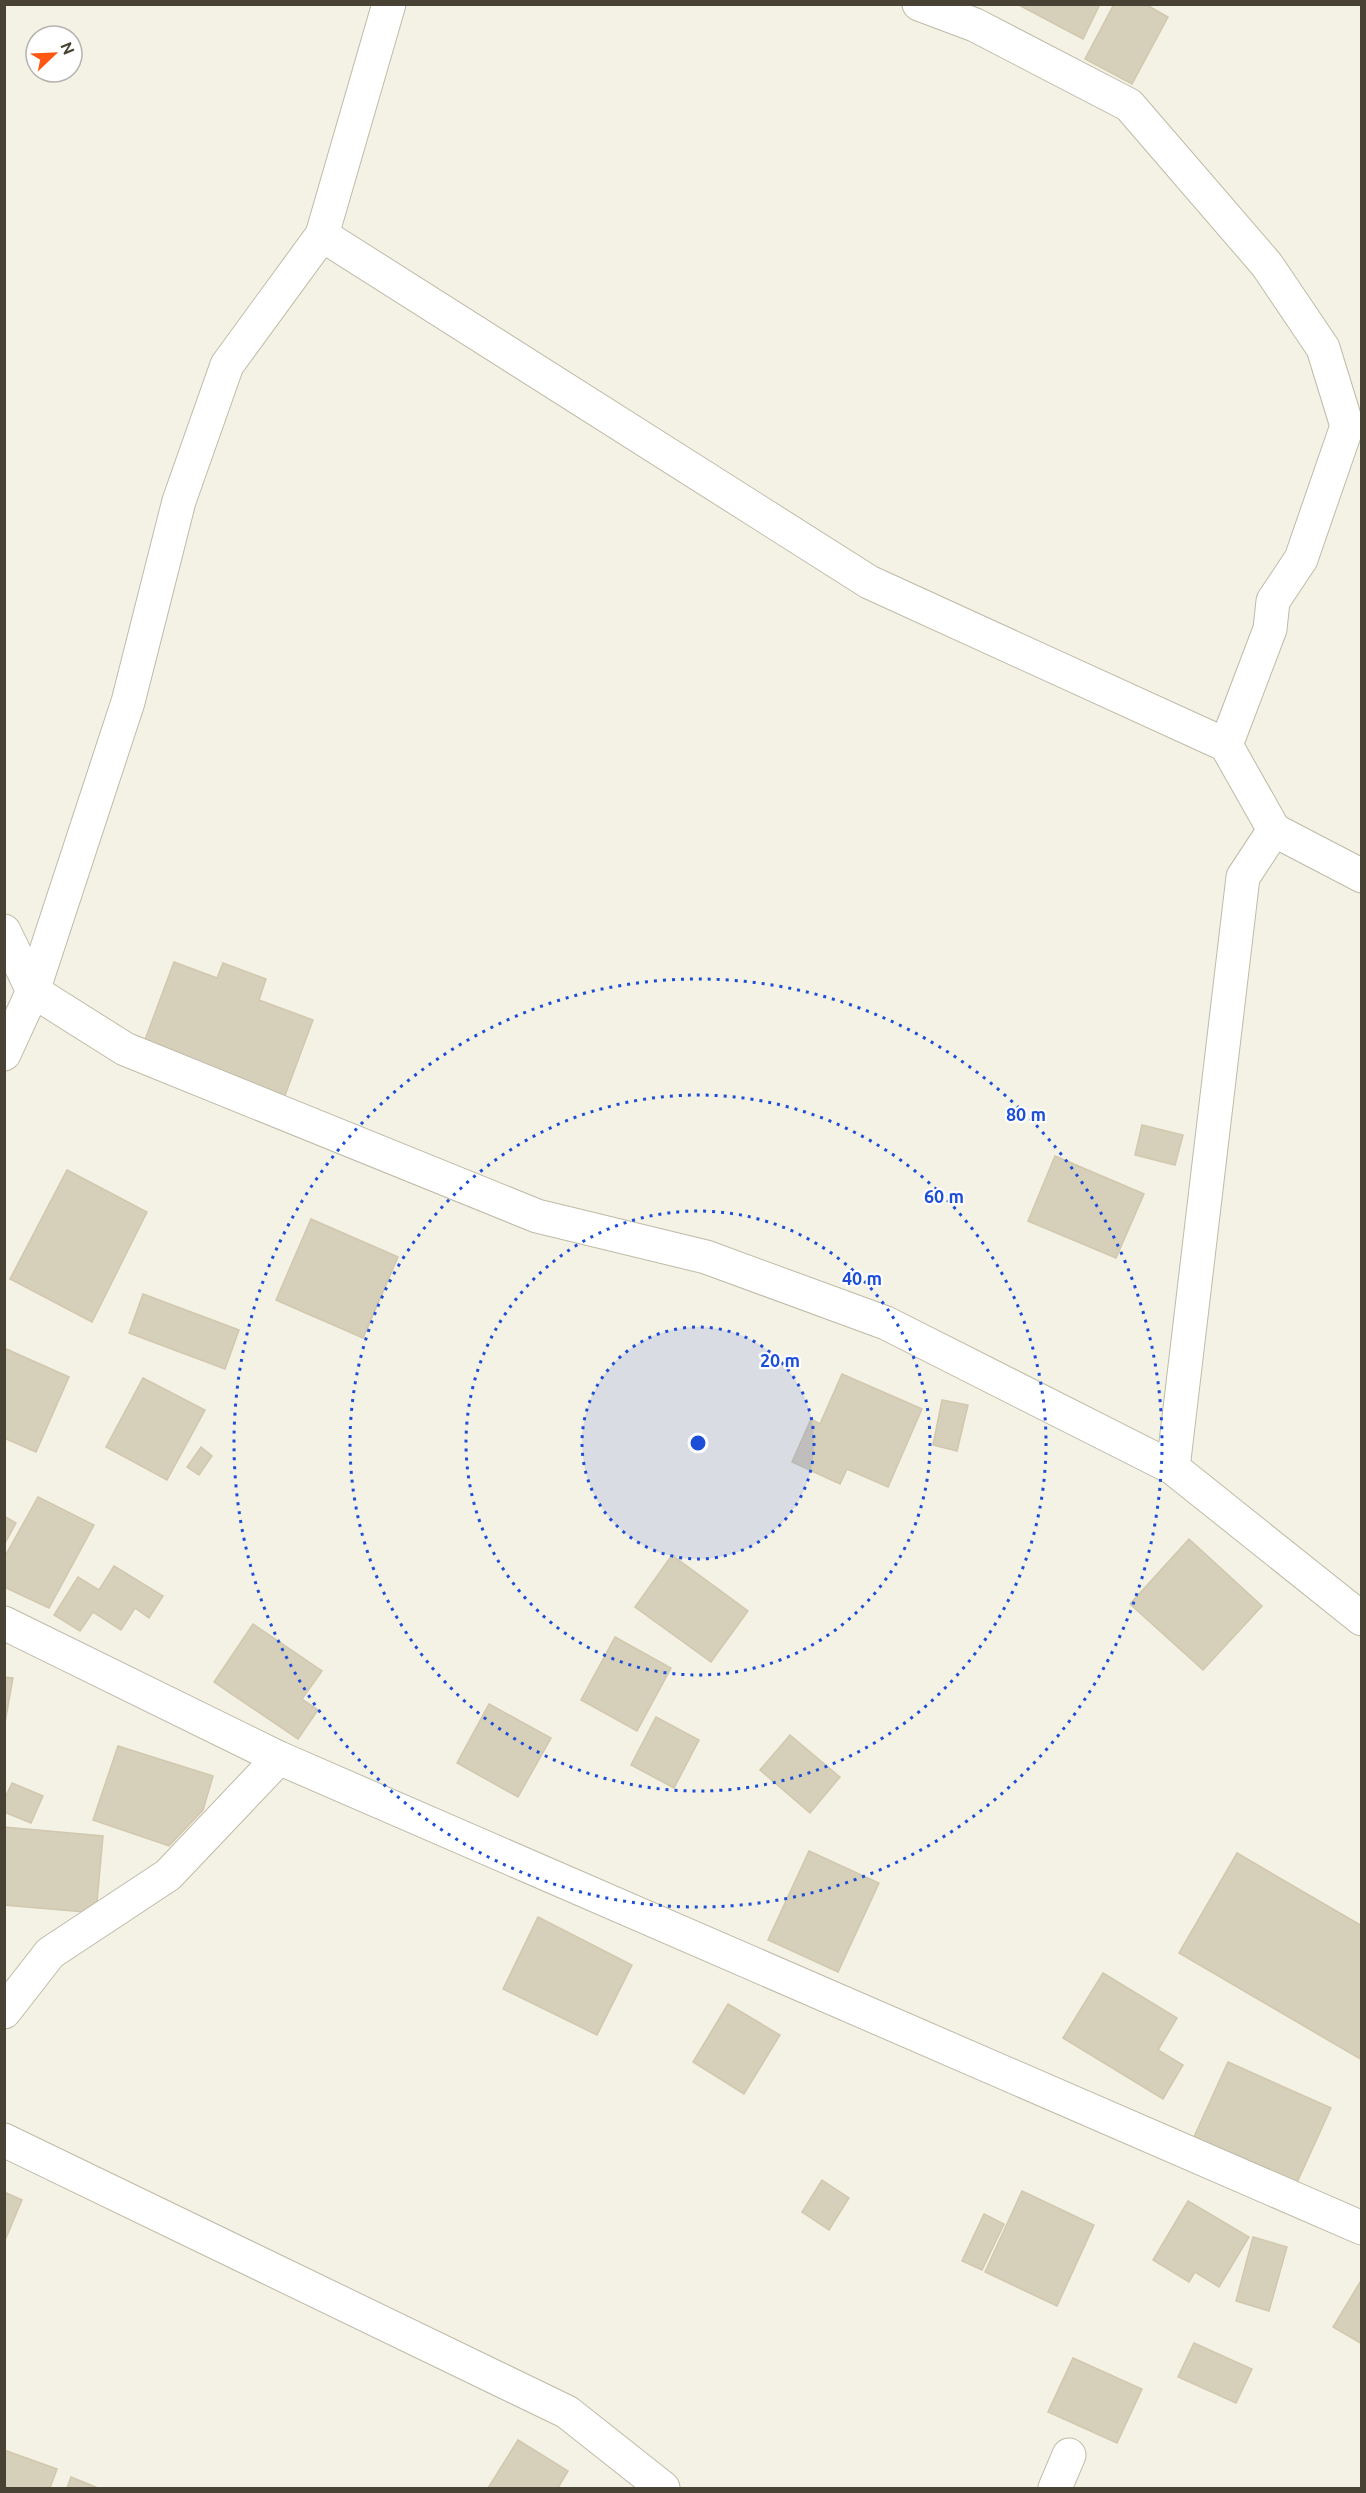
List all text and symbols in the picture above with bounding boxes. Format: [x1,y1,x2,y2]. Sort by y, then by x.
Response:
north arrow [24,24,84,84]
text: N [57,39,78,57]
text: 80 m [1006,1104,1046,1124]
text: 60 m [924,1186,964,1206]
text: 40 m [842,1268,882,1288]
text: 20 m [760,1350,800,1370]
centre of rings [688,1433,708,1453]

